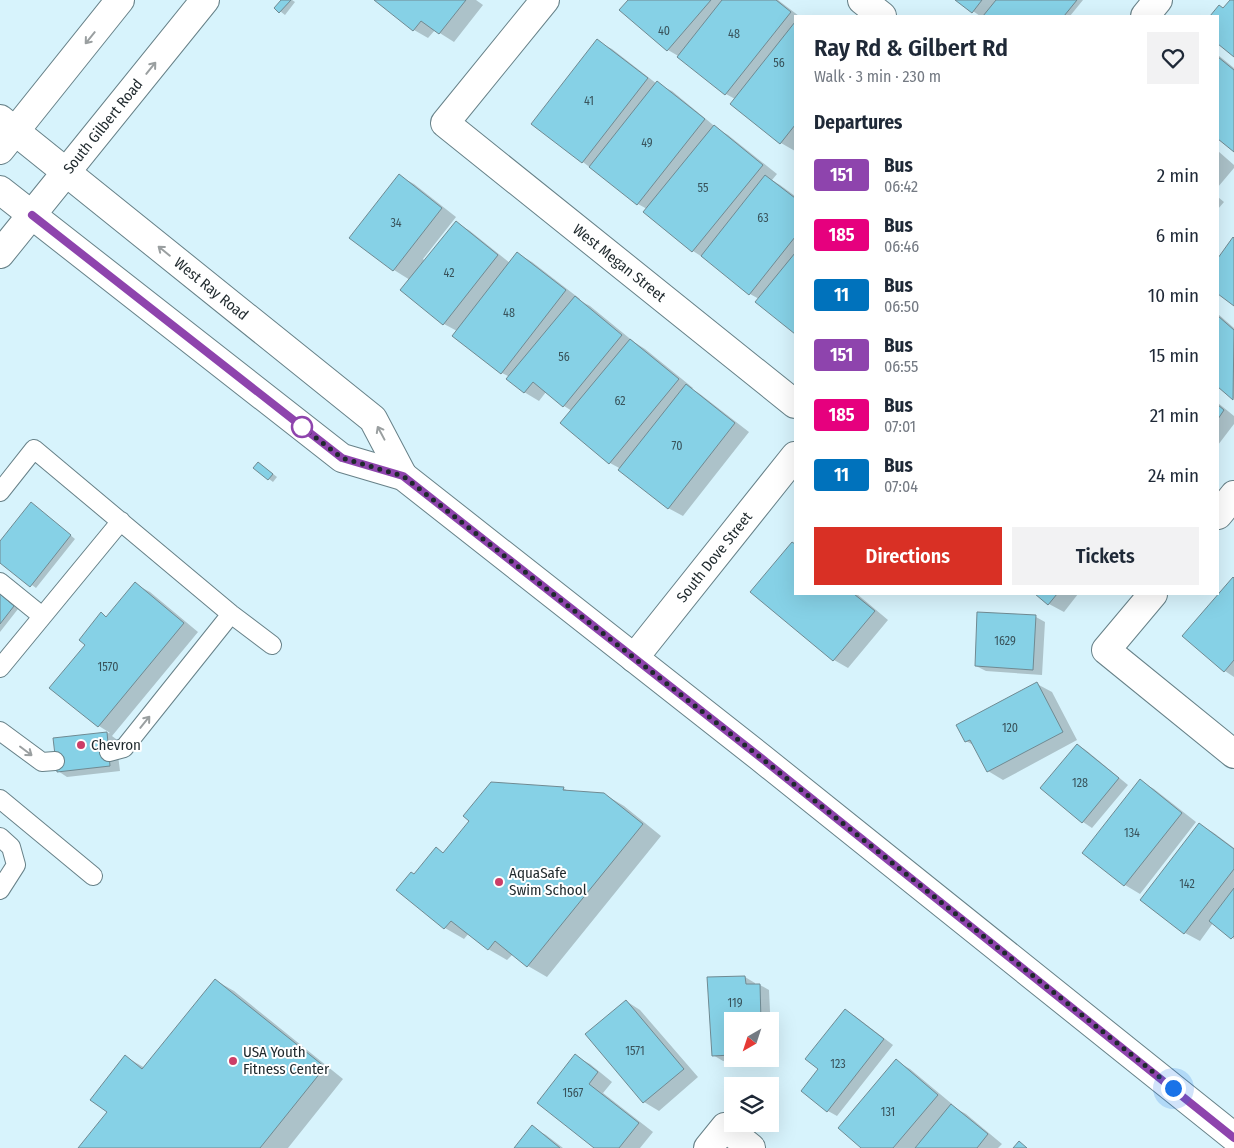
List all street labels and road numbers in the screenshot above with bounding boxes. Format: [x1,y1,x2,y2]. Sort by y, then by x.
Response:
street label: South Gilbert Road [60,76,146,177]
street label: West Megan Street [569,220,669,306]
street label: West Ray Road [171,254,252,324]
street label: South Dove Street [673,508,756,606]

